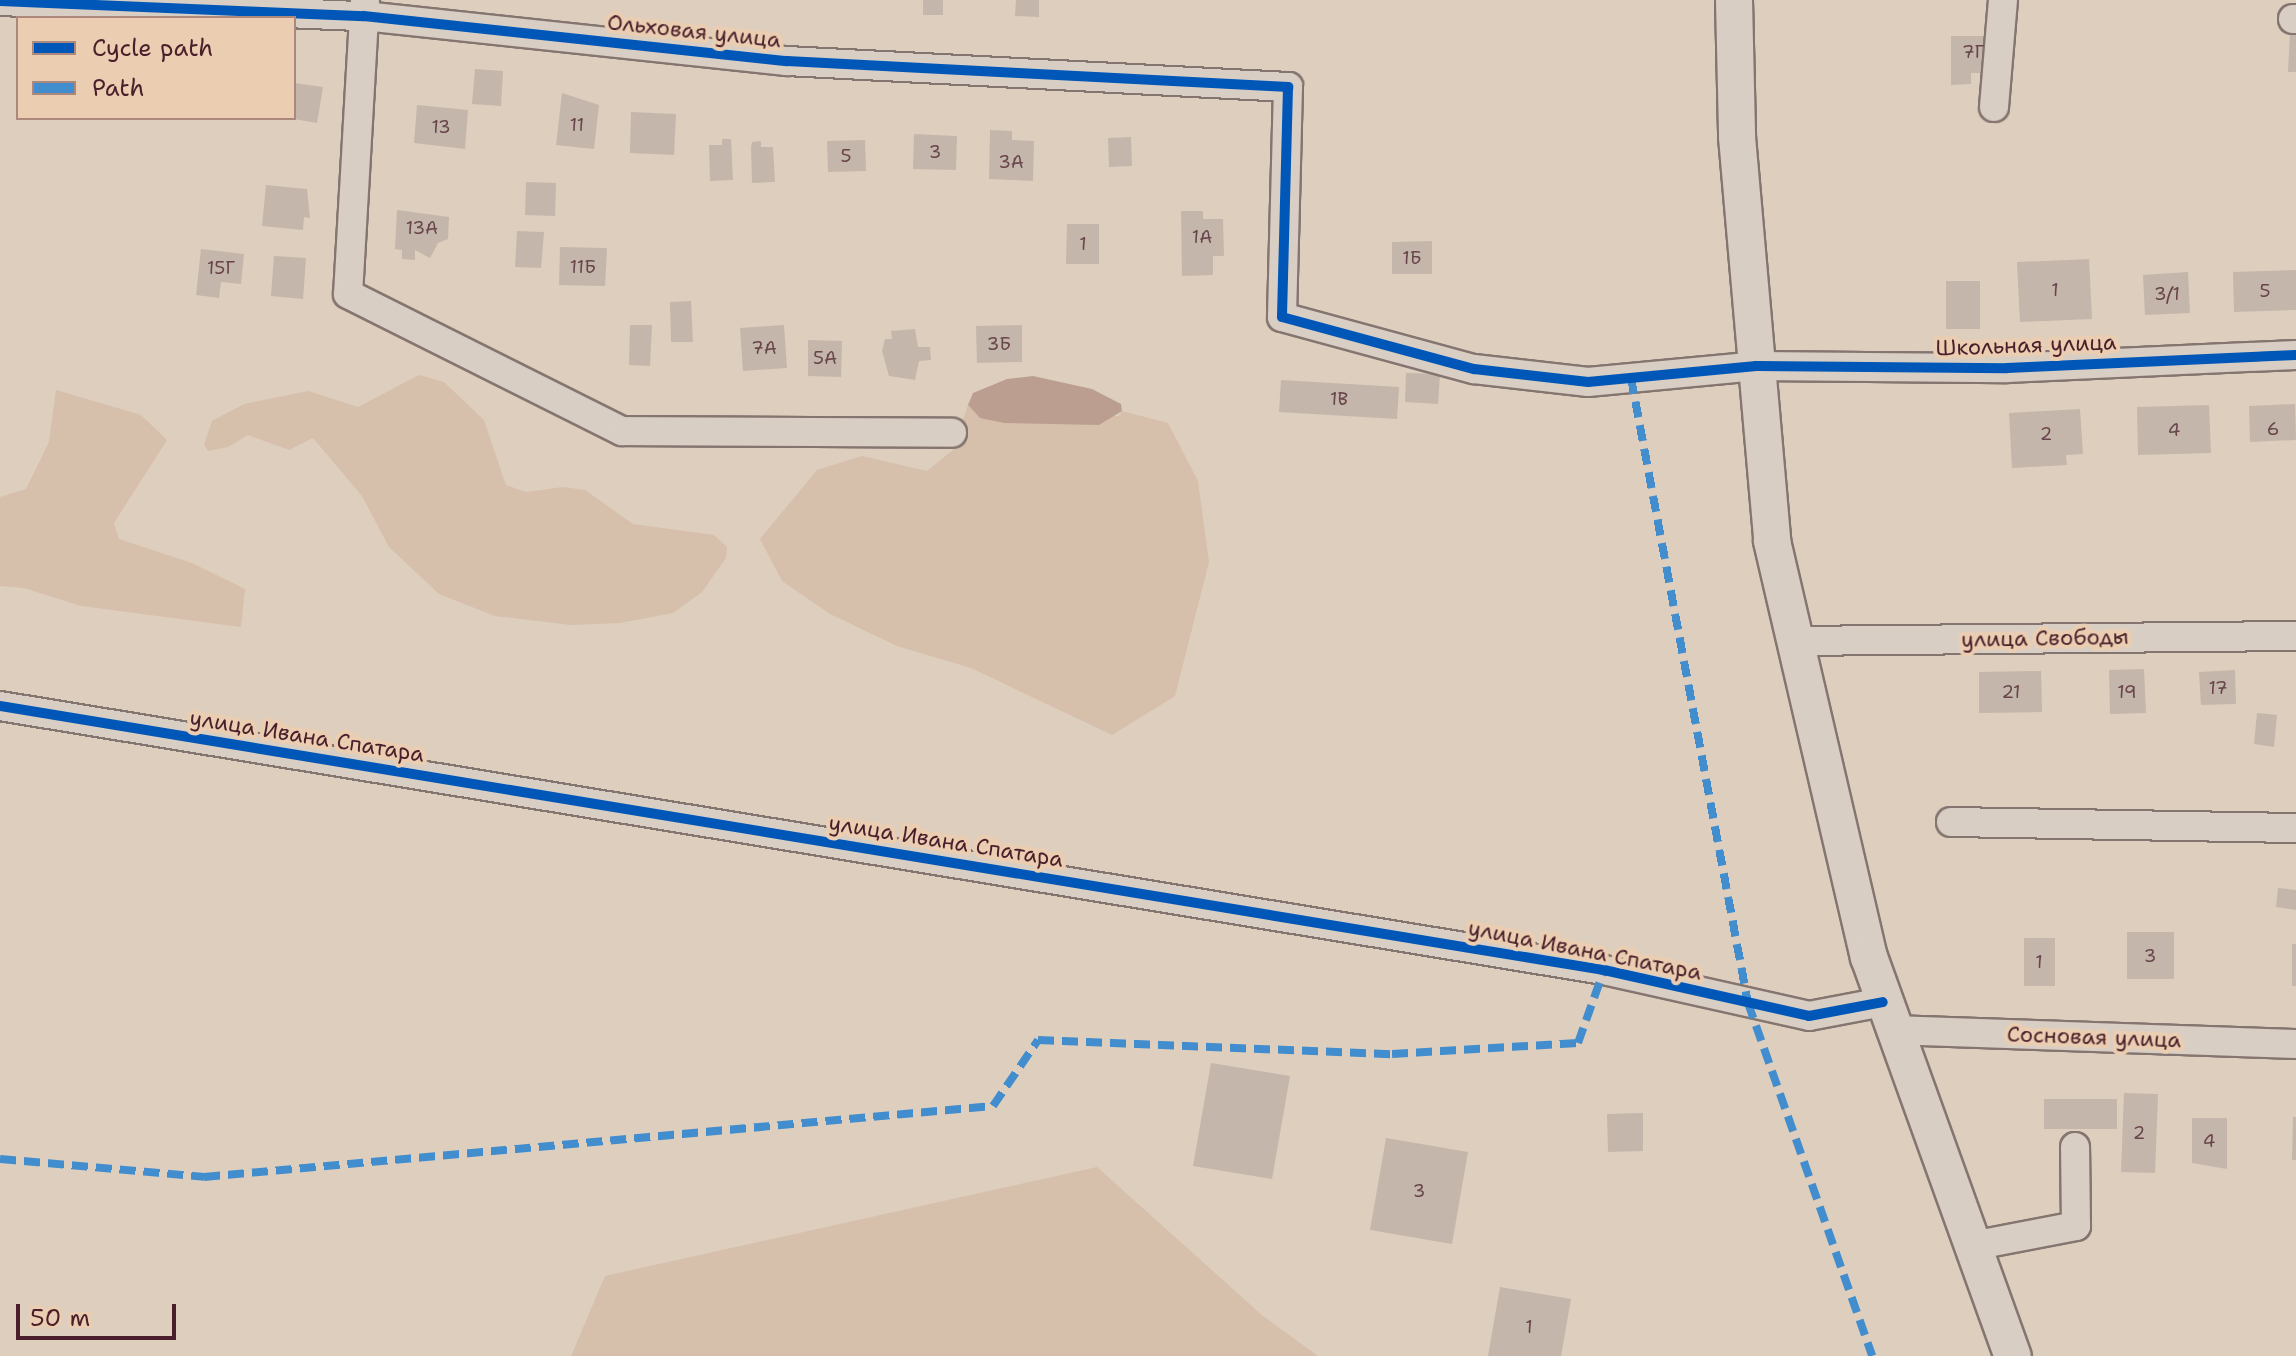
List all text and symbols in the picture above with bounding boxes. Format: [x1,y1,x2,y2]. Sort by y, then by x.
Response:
street label: Ольховая улица [606,9,782,53]
legend [16,16,296,120]
text: Cycle path [92,32,213,64]
house number: 7Г [1962,41,1984,63]
text: Path [92,72,144,104]
house number: 11 [570,114,584,136]
house number: 13 [431,116,451,138]
house number: 3 [929,141,941,163]
house number: 5 [840,145,852,167]
house number: 3А [998,151,1024,173]
house number: 13А [406,217,438,239]
house number: 1А [1192,226,1212,248]
house number: 1 [1079,233,1087,255]
house number: 1Б [1402,247,1422,269]
house number: 11Б [570,256,596,278]
house number: 15Г [207,257,235,279]
house number: 1 [2051,279,2059,301]
house number: 5 [2259,280,2271,302]
house number: 3/1 [2154,283,2180,305]
street label: Школьная улица [1935,329,2117,361]
house number: 3Б [987,333,1011,355]
house number: 7А [751,337,777,359]
house number: 5А [813,347,837,369]
house number: 1В [1330,388,1348,410]
house number: 6 [2267,418,2279,440]
house number: 4 [2168,419,2180,441]
house number: 2 [2040,423,2052,445]
street label: улица Свободы [1961,623,2129,653]
house number: 17 [2208,677,2228,699]
house number: 21 [2001,681,2021,703]
house number: 19 [2117,681,2137,703]
street label: улица Ивана Спатара [188,704,426,768]
street label: улица Ивана Спатара [827,809,1065,873]
street label: улица Ивана Спатара [1466,914,1704,986]
house number: 3 [2144,945,2156,967]
house number: 1 [2035,951,2043,973]
street label: Сосновая улица [2006,1021,2182,1053]
house number: 2 [2133,1122,2145,1144]
house number: 4 [2203,1130,2215,1152]
house number: 3 [1413,1180,1425,1202]
scale bar [20,1288,180,1338]
text: 50 m [30,1302,90,1334]
house number: 1 [1525,1316,1533,1338]

